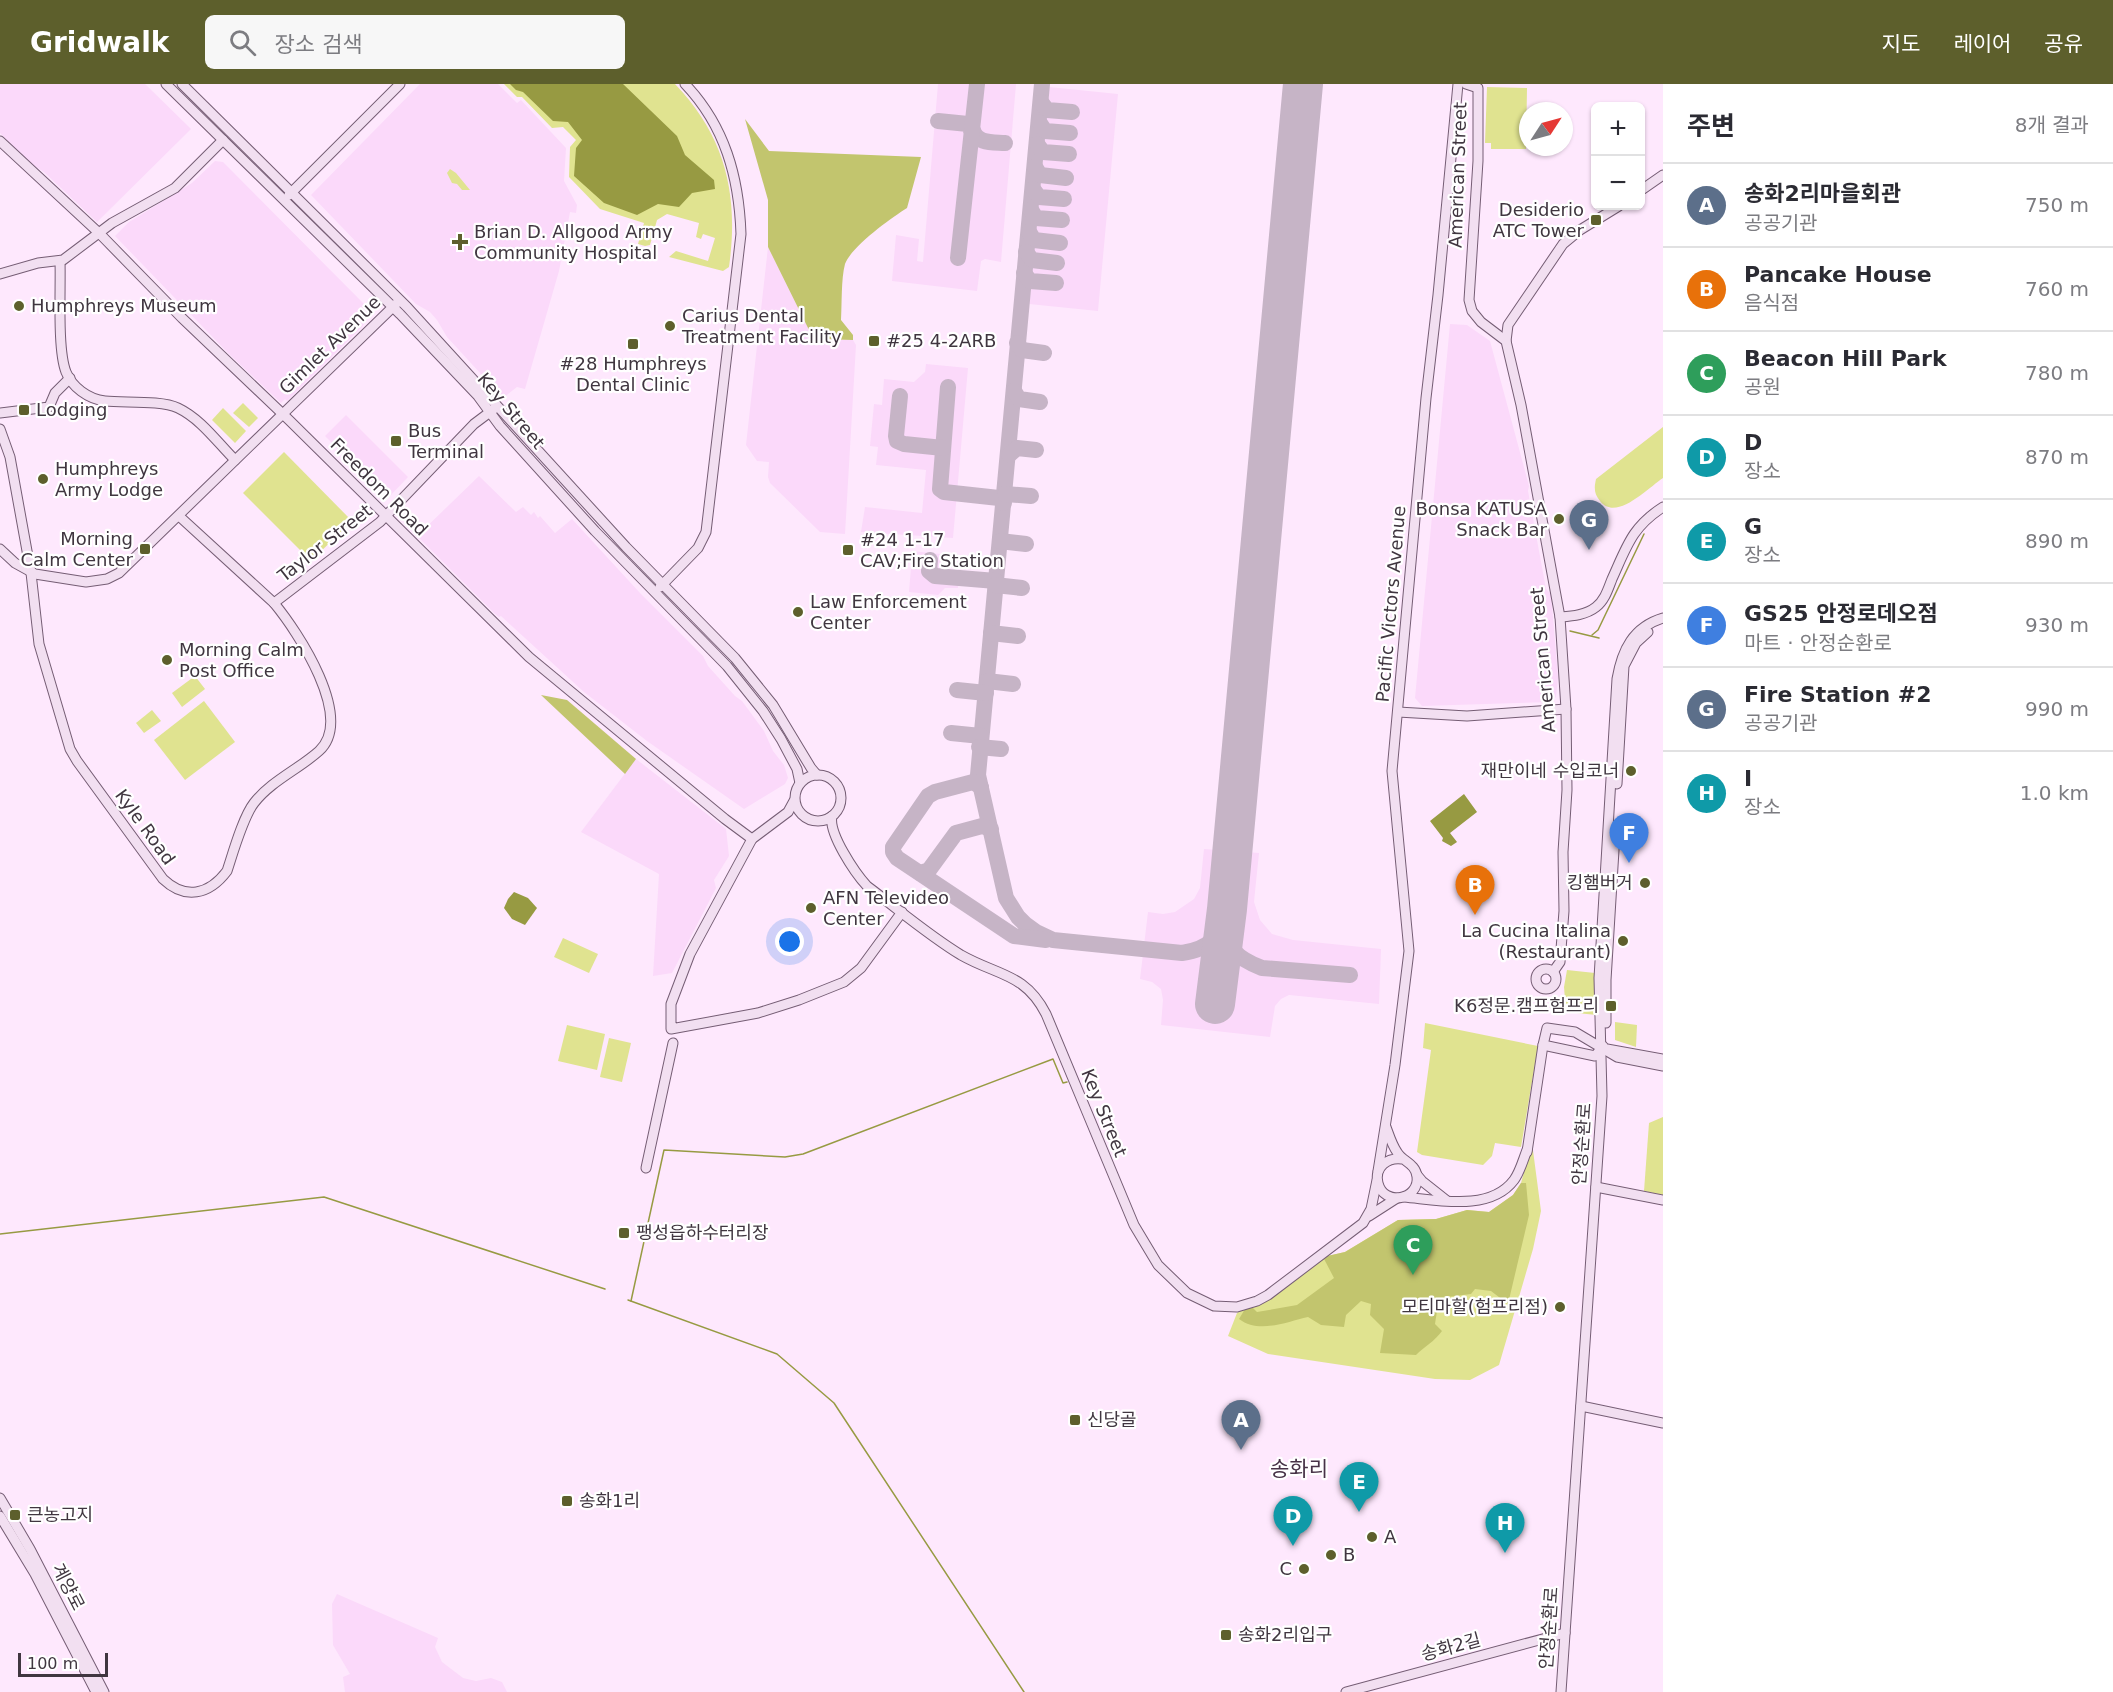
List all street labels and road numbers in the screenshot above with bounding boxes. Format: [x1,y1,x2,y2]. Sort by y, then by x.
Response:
street label: American Street [1444,102,1471,248]
street label: Gimlet Avenue [275,291,385,398]
street label: Key Street [473,368,549,453]
street label: Freedom Road [326,434,432,540]
street label: Taylor Street [273,499,376,586]
street label: Pacific Victors Avenue [1371,505,1410,703]
street label: American Street [1526,586,1559,734]
street label: Kyle Road [111,785,180,869]
street label: Key Street [1077,1066,1132,1160]
street label: 안정순환로 [1568,1102,1595,1186]
street label: 계양로 [48,1560,89,1614]
street label: 안정순환로 [1535,1586,1562,1670]
street label: 송화2길 [1419,1628,1483,1665]

